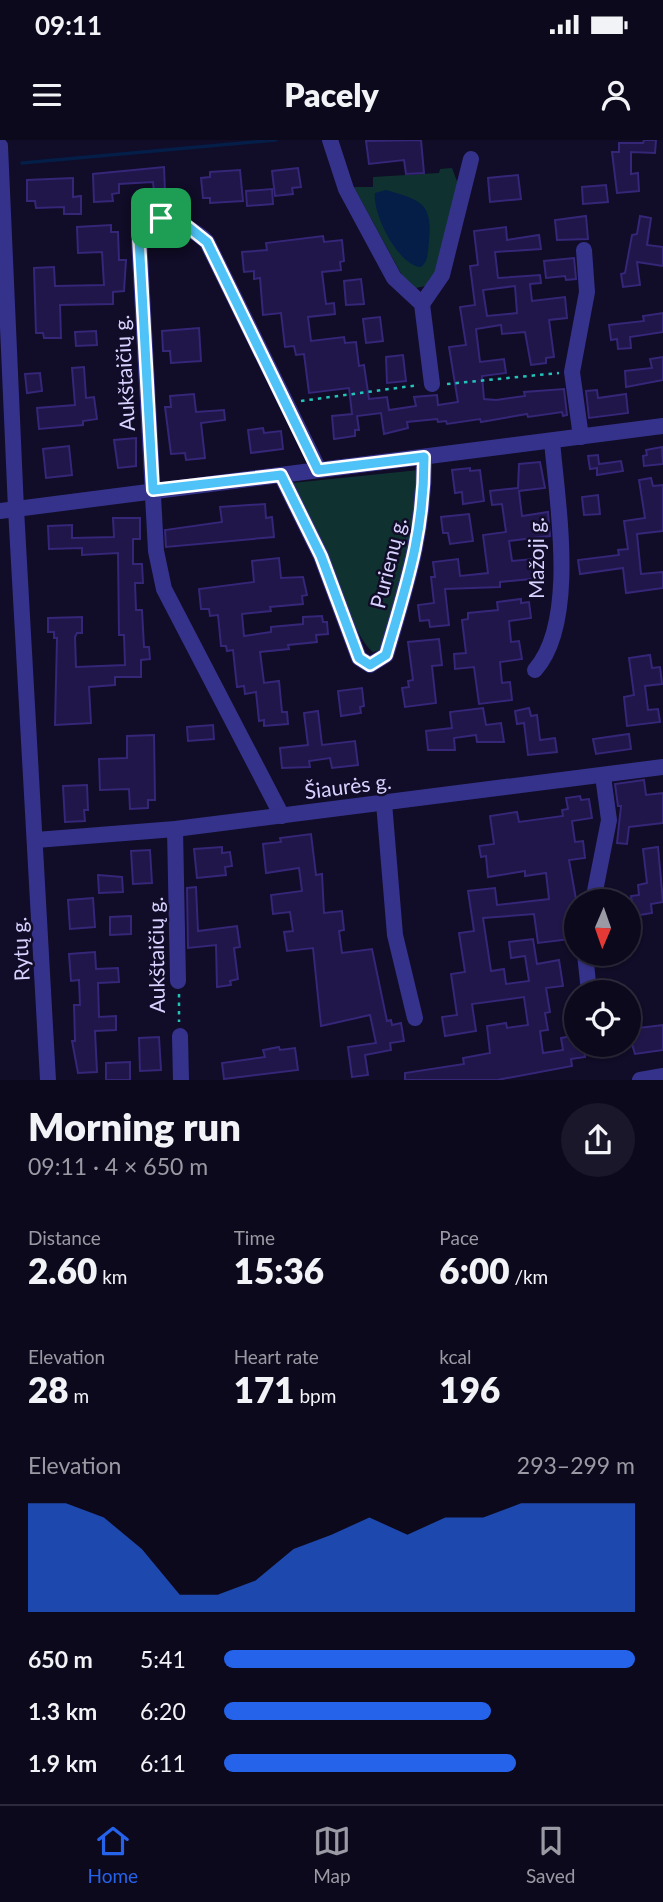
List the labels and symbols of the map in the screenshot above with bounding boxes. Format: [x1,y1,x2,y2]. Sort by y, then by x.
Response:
pin [131,188,191,248]
street label: Aukštaičių g. [108,314,139,432]
street label: Purienų g. [364,515,411,611]
street label: Mažoji g. [523,517,548,599]
street label: Šiaurės g. [303,768,393,803]
north arrow [564,889,640,966]
street label: Aukštaičių g. [142,897,169,1013]
street label: Rytų g. [5,916,34,982]

